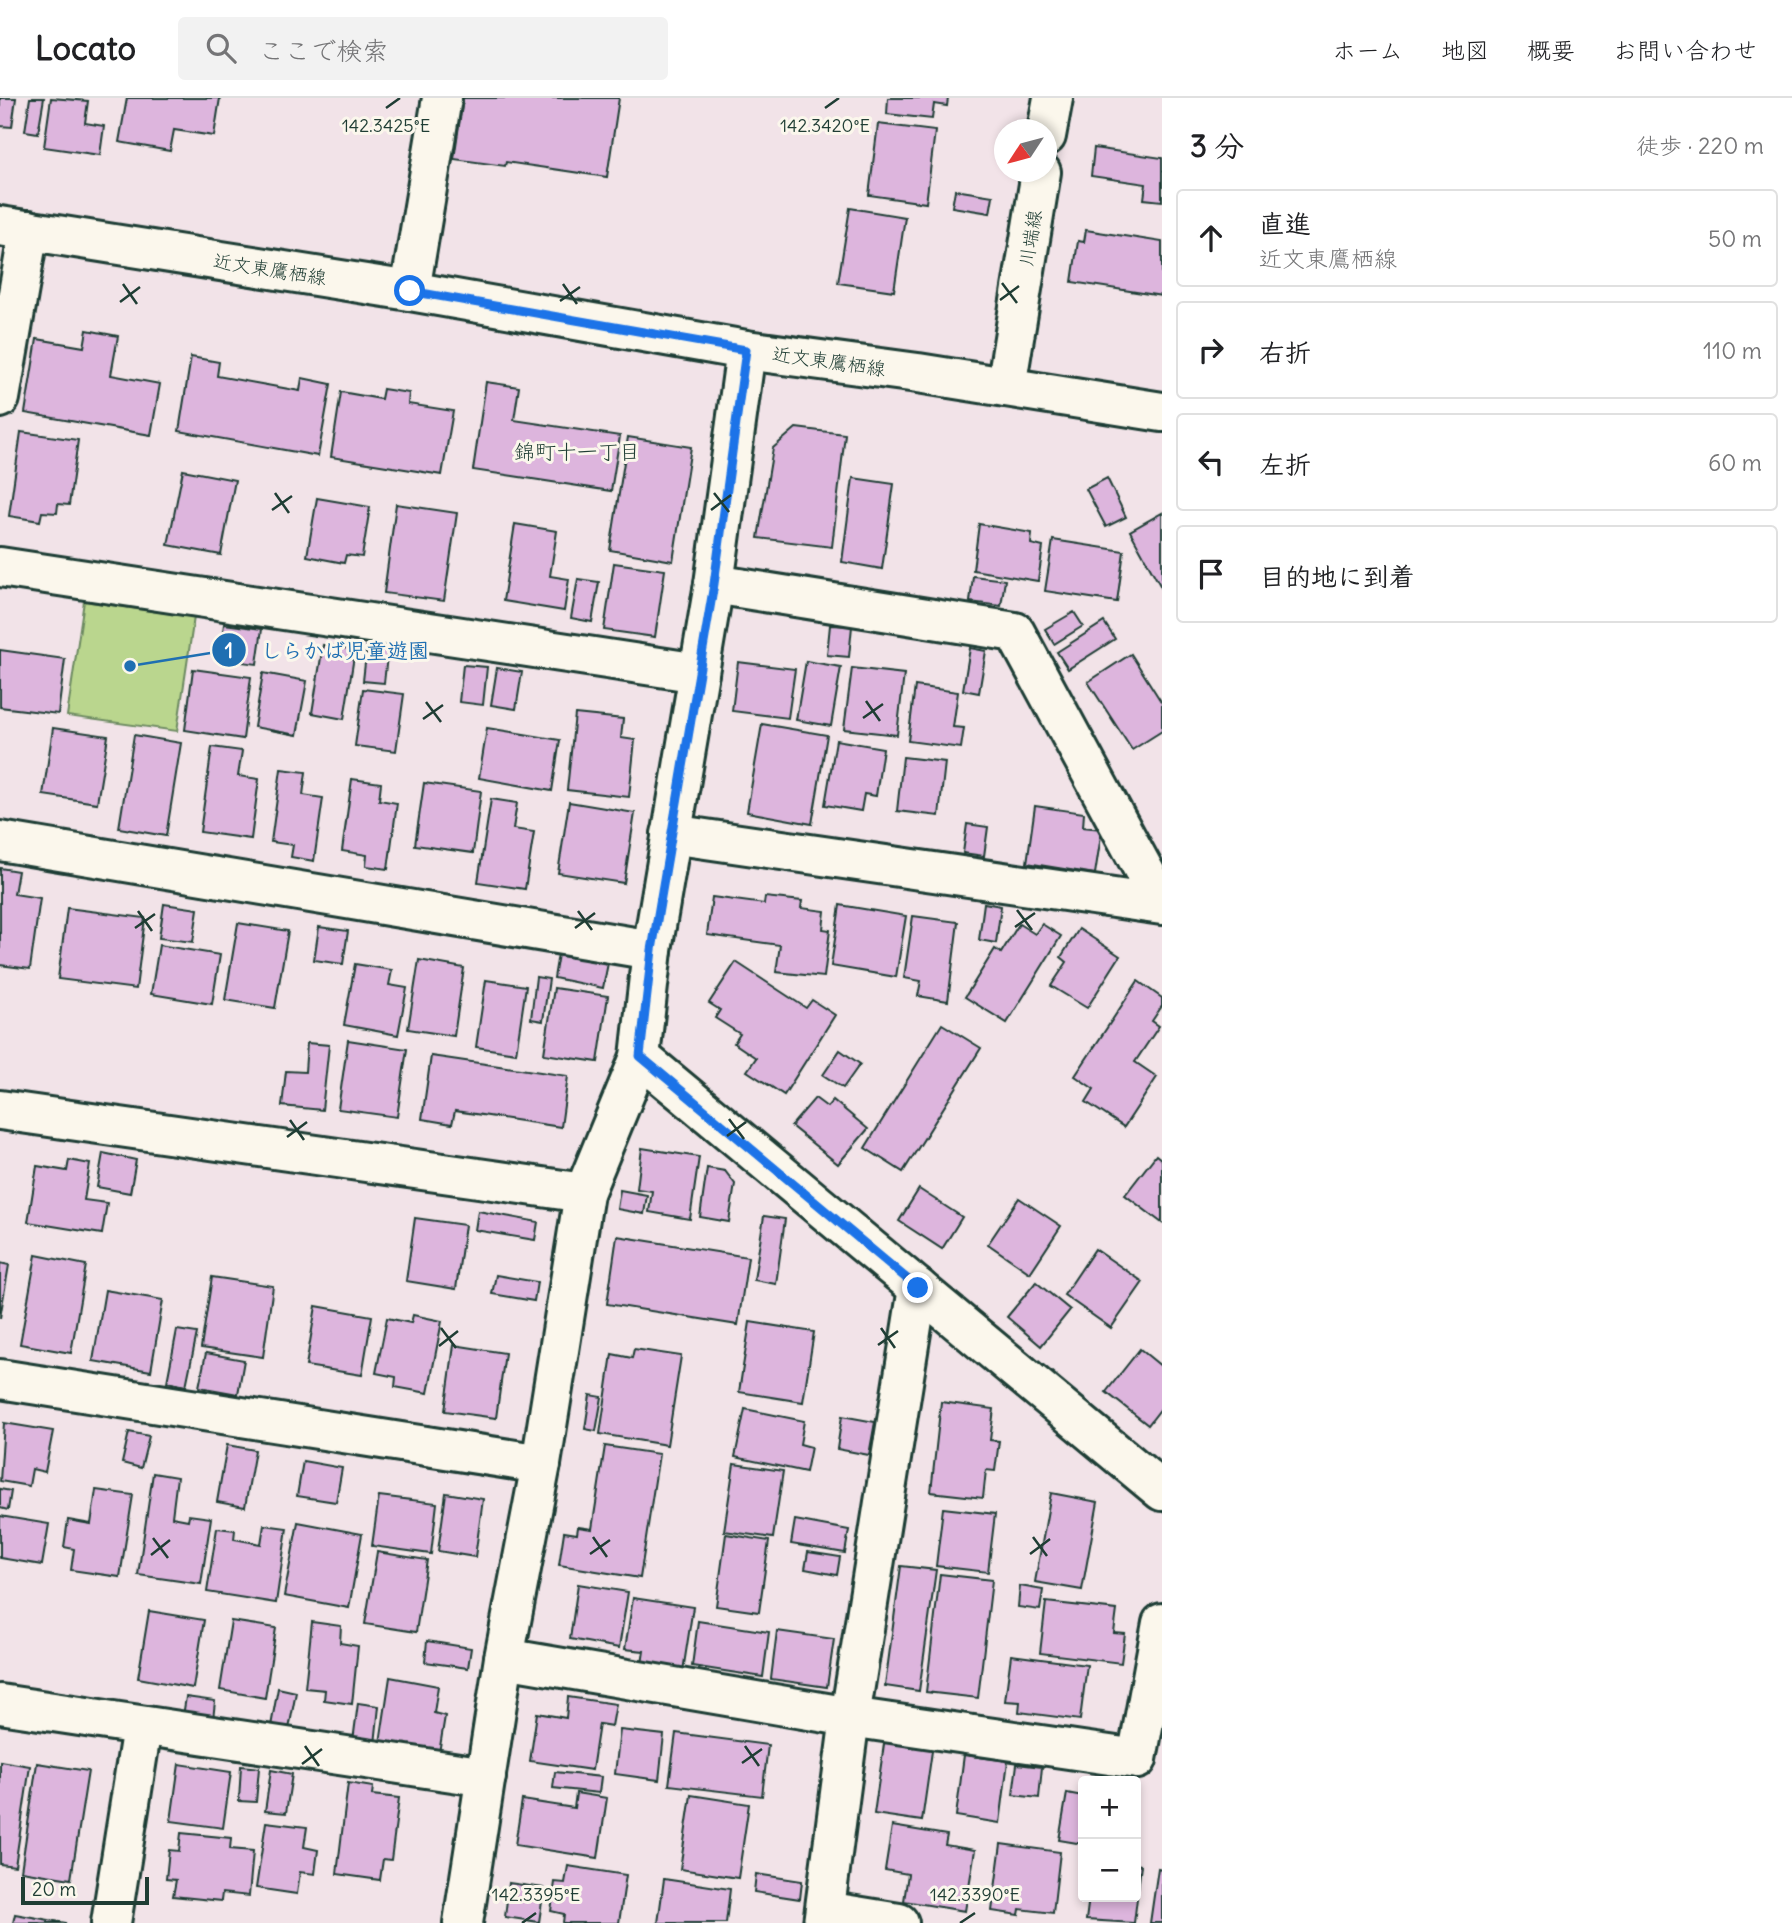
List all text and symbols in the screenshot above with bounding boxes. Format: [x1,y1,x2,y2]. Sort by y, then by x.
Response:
search box [178,17,668,80]
text: Locato [35,27,136,69]
icon: search [202,29,240,67]
text: ここで検索 [258,34,388,67]
text: ホーム [1332,35,1403,65]
text: 地図 [1441,35,1489,65]
text: 概要 [1527,35,1575,65]
text: お問い合わせ [1613,35,1757,65]
text: 142.3425°E [342,114,430,137]
text: 142.3420°E [780,114,870,137]
north arrow [994,119,1057,182]
text: 3 分 [1190,127,1244,165]
text: 徒歩 · 220 m [1636,131,1764,160]
text: 直進 [1259,207,1311,240]
street label: 川端線 [1014,208,1046,268]
icon: ahead [1192,219,1230,257]
text: 50 m [1708,224,1762,253]
text: 近文東鷹栖線 [1259,244,1397,273]
street label: 近文東鷹栖線 [212,248,328,290]
route start [394,275,425,306]
icon: right [1192,331,1230,369]
text: 右折 [1259,336,1311,369]
text: 110 m [1703,336,1762,365]
street label: 近文東鷹栖線 [771,341,887,381]
district label: 錦町十一丁目 [514,438,640,465]
icon: left [1192,443,1230,481]
text: 左折 [1259,448,1311,481]
text: 60 m [1708,448,1762,477]
icon: arrive [1192,555,1230,593]
text: 目的地に到着 [1259,560,1415,593]
callout: しらかば児童遊園 [212,629,443,671]
text: 1 [225,637,233,664]
text: しらかば児童遊園 [261,637,429,664]
route end [902,1272,933,1303]
map controls [1078,1776,1141,1902]
button: + [1078,1776,1141,1839]
button: − [1078,1839,1141,1902]
scale bar [21,1874,149,1906]
text: 20 m [32,1877,76,1901]
text: 142.3395°E [492,1883,580,1906]
text: 142.3390°E [930,1883,1020,1906]

